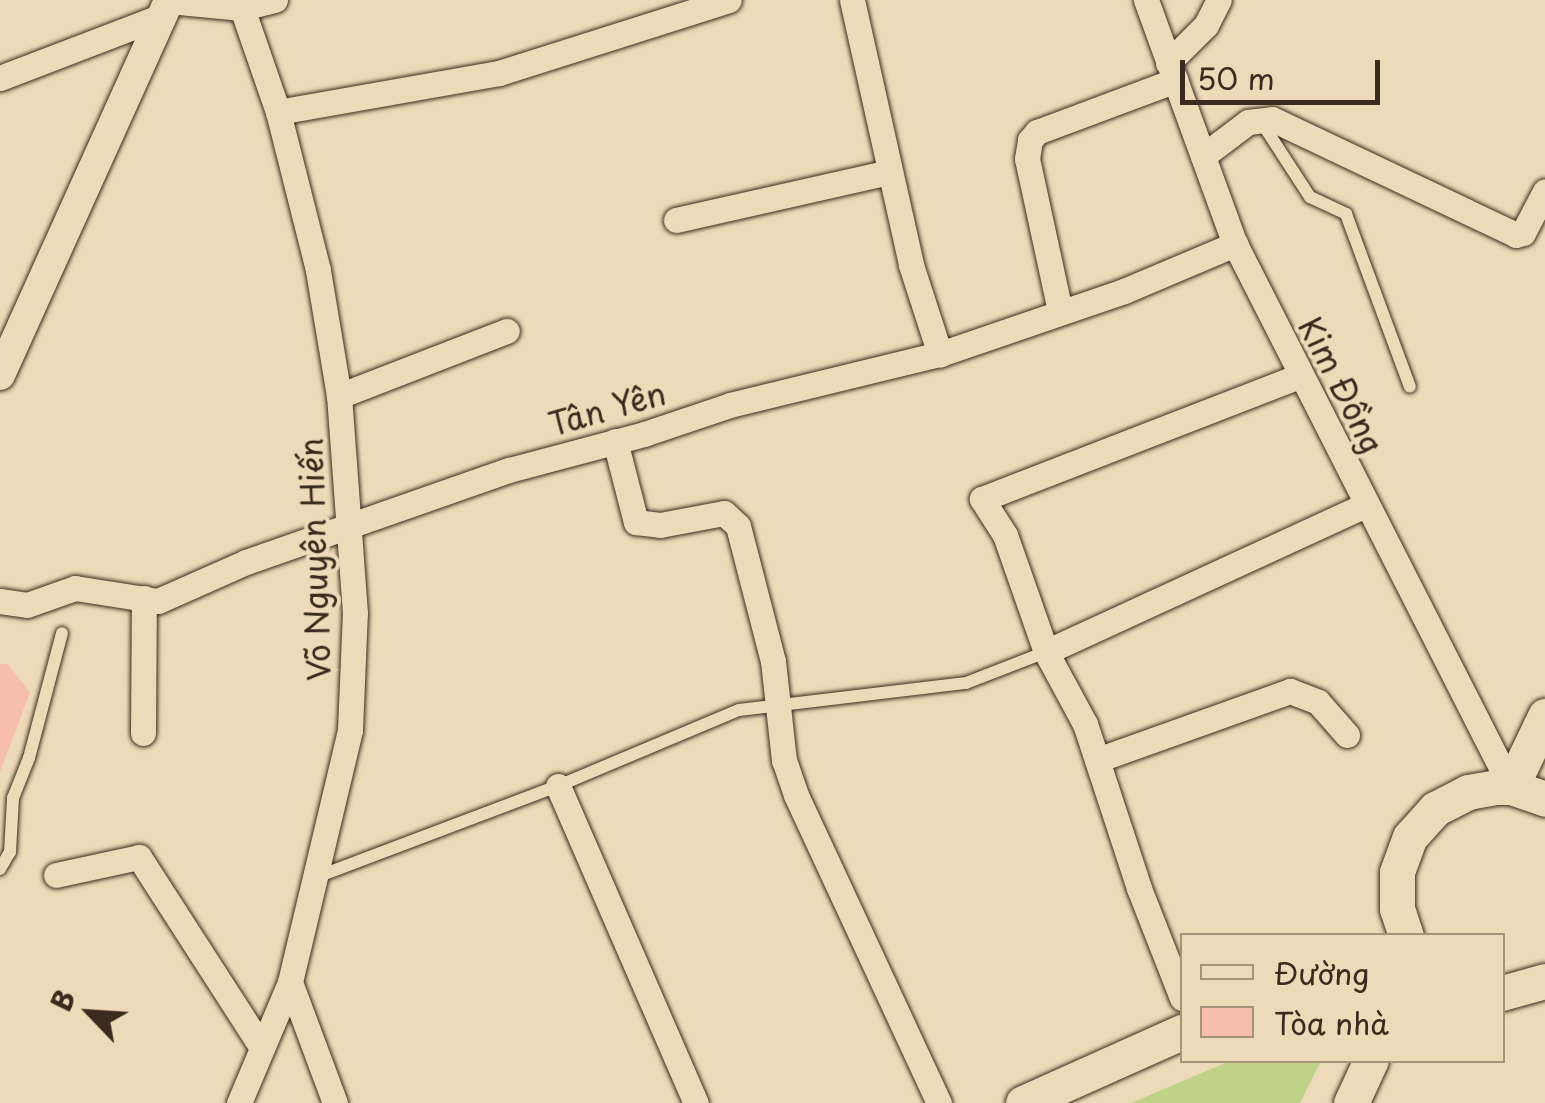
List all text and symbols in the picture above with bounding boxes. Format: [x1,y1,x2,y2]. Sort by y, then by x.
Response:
scale bar [1185,40,1385,102]
text: 50 m [1197,55,1275,100]
street label: Kim Đồng [1291,309,1393,461]
street label: Tân Yên [544,373,670,443]
street label: Võ Nguyên Hiến [291,435,337,683]
legend [1180,933,1505,1063]
text: Đường [1274,950,1369,995]
north arrow [40,963,140,1063]
text: B [39,982,86,1018]
text: Tòa nhà [1274,1000,1389,1045]

